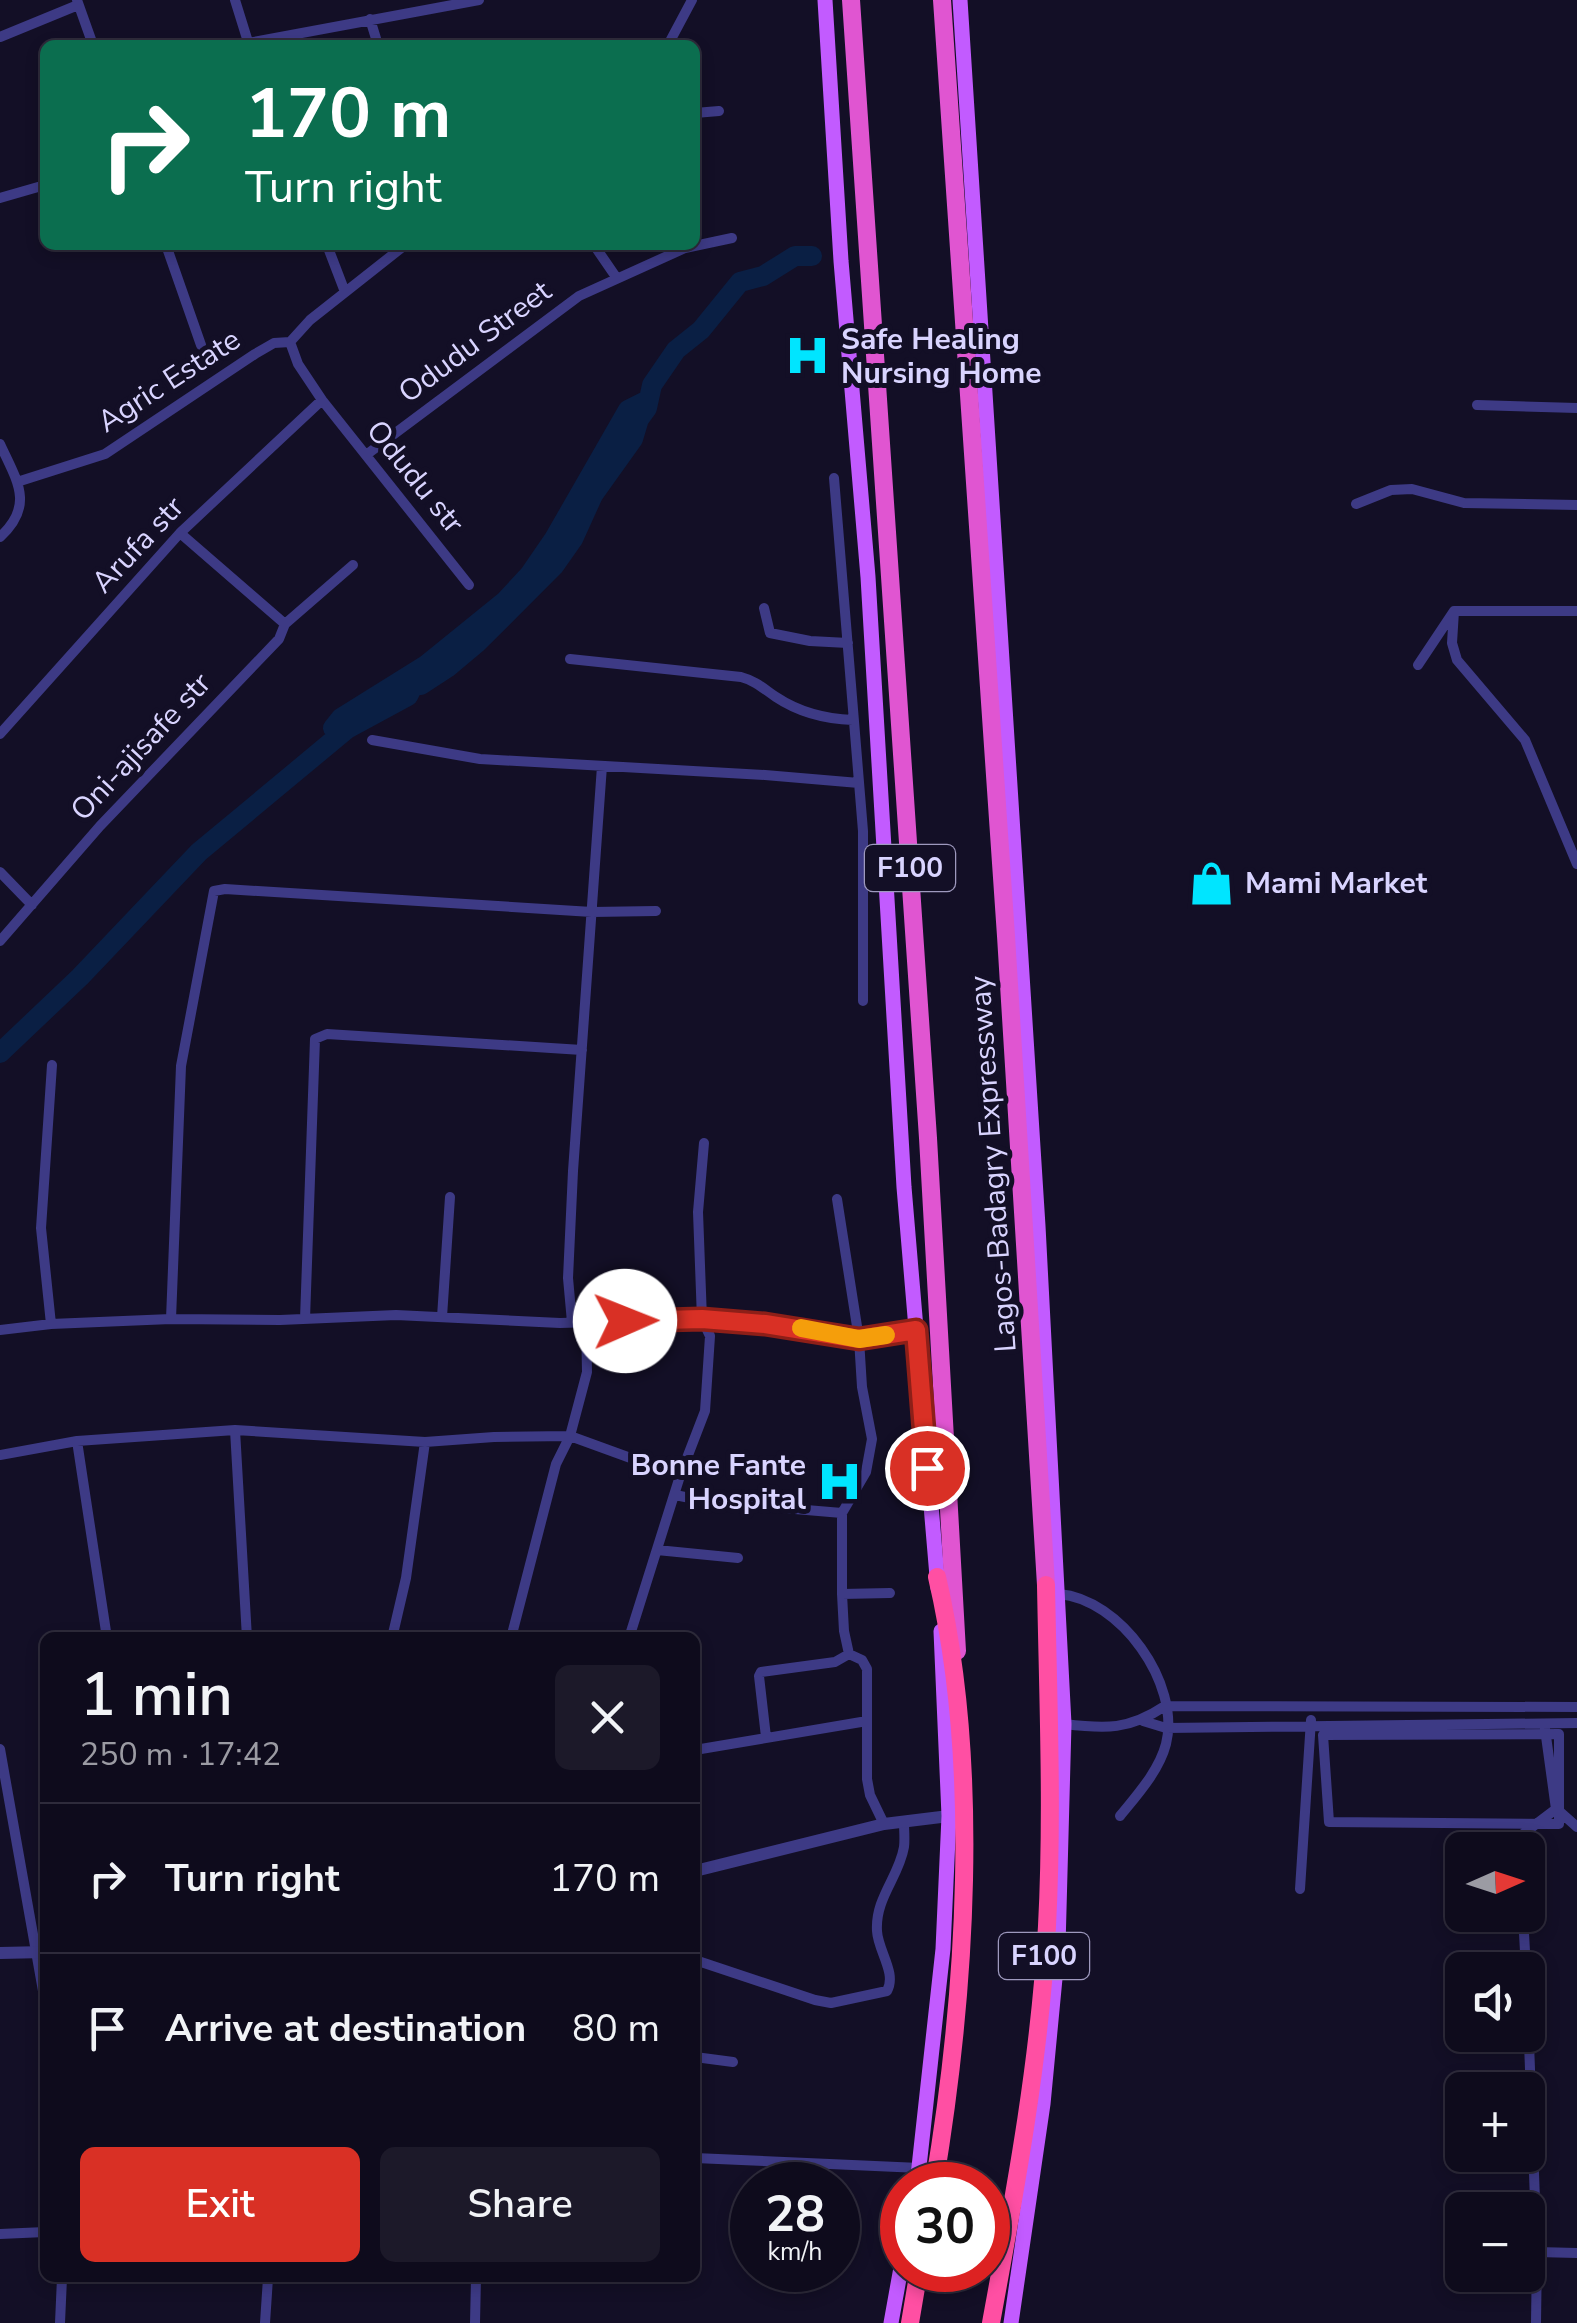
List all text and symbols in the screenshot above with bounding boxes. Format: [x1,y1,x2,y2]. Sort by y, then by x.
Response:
text: 170 m [245,66,451,162]
icon: right [80,80,210,210]
text: Turn right [245,157,442,218]
street label: Odudu Street [390,271,560,413]
street label: Agric Estate [90,319,248,443]
place label: Safe Healing Nursing Home [841,319,1042,394]
hospital icon: Safe Healing Nursing Home [784,332,832,380]
street label: Odudu str [357,412,474,543]
street label: Arufa str [83,488,194,602]
street label: Oni-ajisafe str [62,664,221,830]
road number: F100 [865,845,955,891]
shop icon: Mami Market [1188,859,1236,907]
place label: Mami Market [1245,863,1428,904]
street label: Lagos-Badagry Expressway [959,974,1027,1354]
position arrow [573,1269,677,1373]
pin [885,1426,970,1511]
icon: arrive [900,1441,955,1496]
place label: Bonne Fante Hospital [631,1445,806,1520]
hospital icon: Bonne Fante Hospital [815,1458,863,1506]
text: 1 min [80,1654,233,1736]
button: close [555,1665,660,1770]
text: 250 m · 17:42 [80,1733,281,1776]
north arrow [1445,1832,1545,1932]
map controls [1445,1832,1545,2292]
icon: right [80,1851,135,1906]
text: Turn right [165,1853,340,1904]
text: 170 m [549,1853,660,1904]
road number: F100 [999,1933,1089,1979]
button: sound [1445,1952,1545,2052]
icon: arrive [80,2001,135,2056]
text: Arrive at destination [165,2003,526,2054]
text: 80 m [572,2003,660,2054]
button: + [1445,2072,1545,2172]
button: Exit [80,2147,360,2262]
button: Share [380,2147,660,2262]
speed limit sign: 30 [880,2162,1010,2292]
text: 28 [765,2180,825,2249]
button: − [1445,2192,1545,2292]
text: km/h [767,2235,823,2269]

